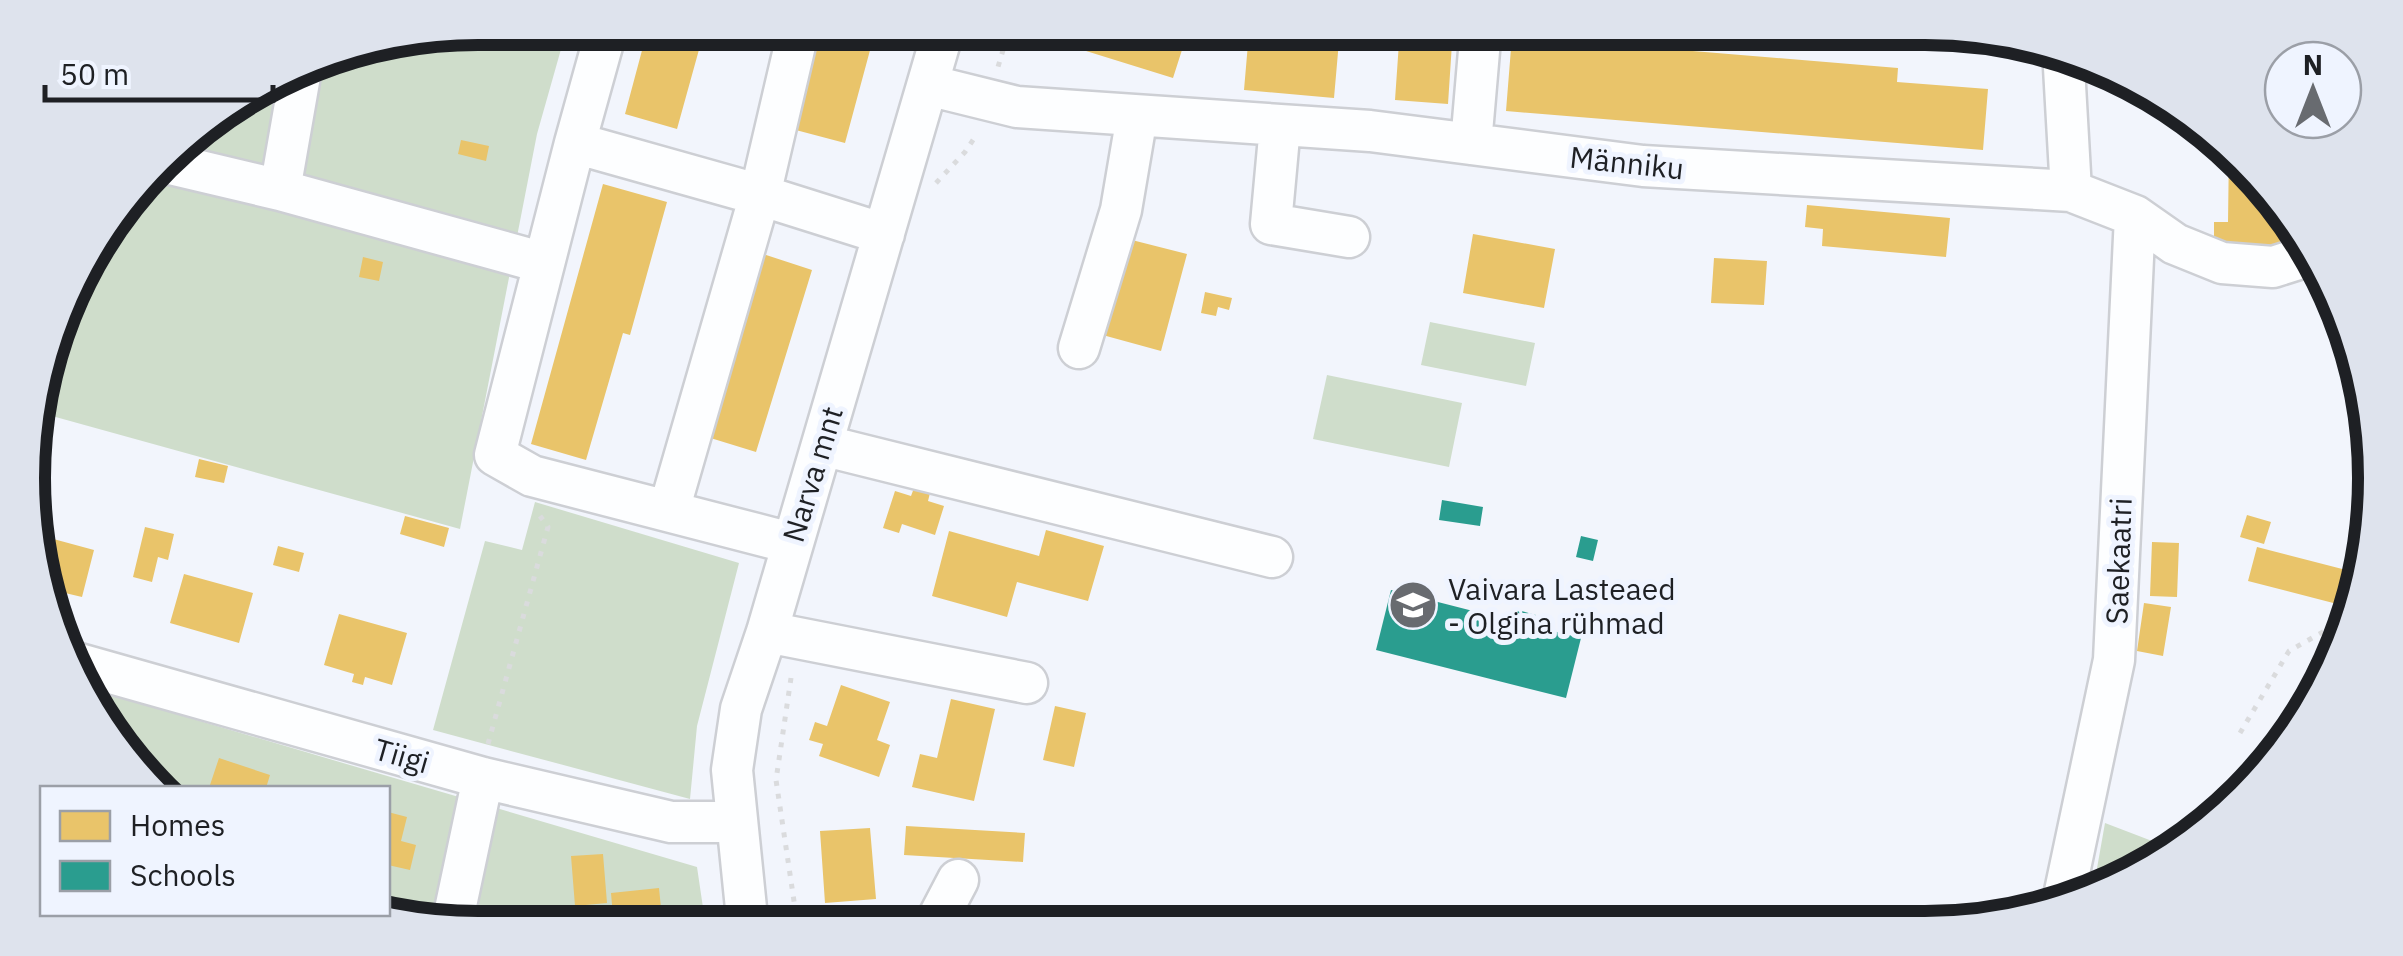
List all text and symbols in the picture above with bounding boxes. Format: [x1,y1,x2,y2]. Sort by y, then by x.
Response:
scale bar [45,40,272,102]
north arrow [2263,40,2363,140]
text: N [2303,46,2323,83]
text: 50 m [60,54,129,93]
street label: Männiku [1568,137,1686,187]
street label: Narva mnt [773,401,851,547]
street label: Saekaatri [2096,497,2140,625]
place label: Vaivara Lasteaed - Olgina rühmad [1448,569,1676,642]
school or university icon: Vaivara Lasteaed - Olgina rühmad [1387,579,1439,631]
street label: Tiigi [370,729,434,781]
legend [40,786,390,916]
text: Homes [130,805,225,844]
text: Schools [130,855,236,894]

